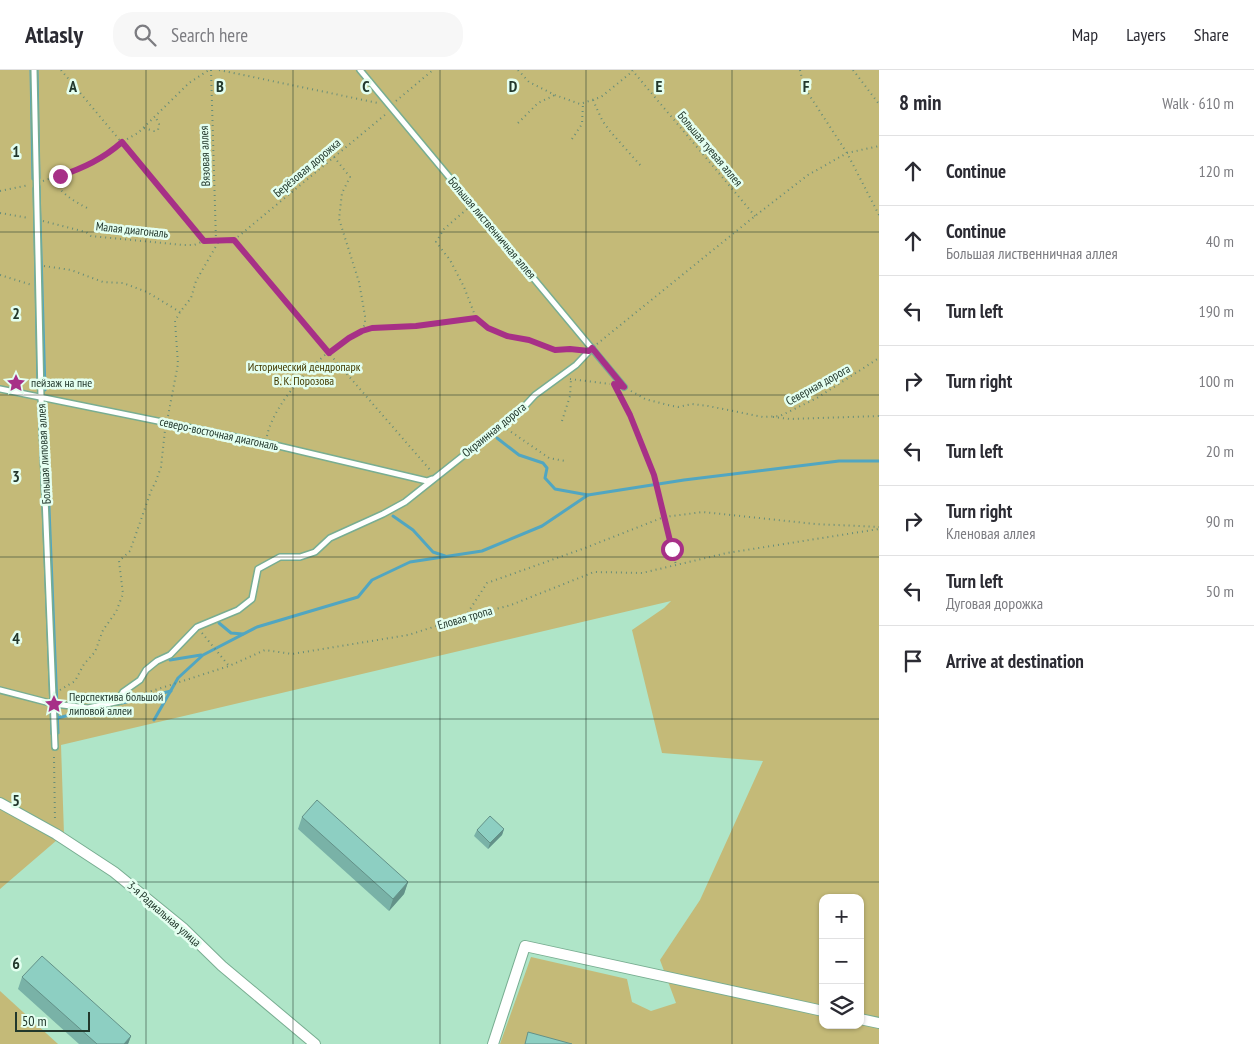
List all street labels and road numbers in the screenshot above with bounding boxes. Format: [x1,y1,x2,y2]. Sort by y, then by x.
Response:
street label: Большая туевая аллея [675,108,746,190]
street label: Вязовая аллея [196,125,213,187]
street label: Берёзовая дорожка [270,135,344,200]
street label: Большая лиственничная аллея [445,174,540,282]
street label: Малая диагональ [95,218,169,241]
street label: Северная дорога [783,361,853,408]
street label: Окраинная дорога [459,399,529,460]
street label: Большая липовая аллея [33,403,54,505]
street label: северо-восточная диагональ [158,414,280,454]
street label: Еловая тропа [436,603,494,632]
street label: 3-я Радиальная улица [125,878,204,950]

